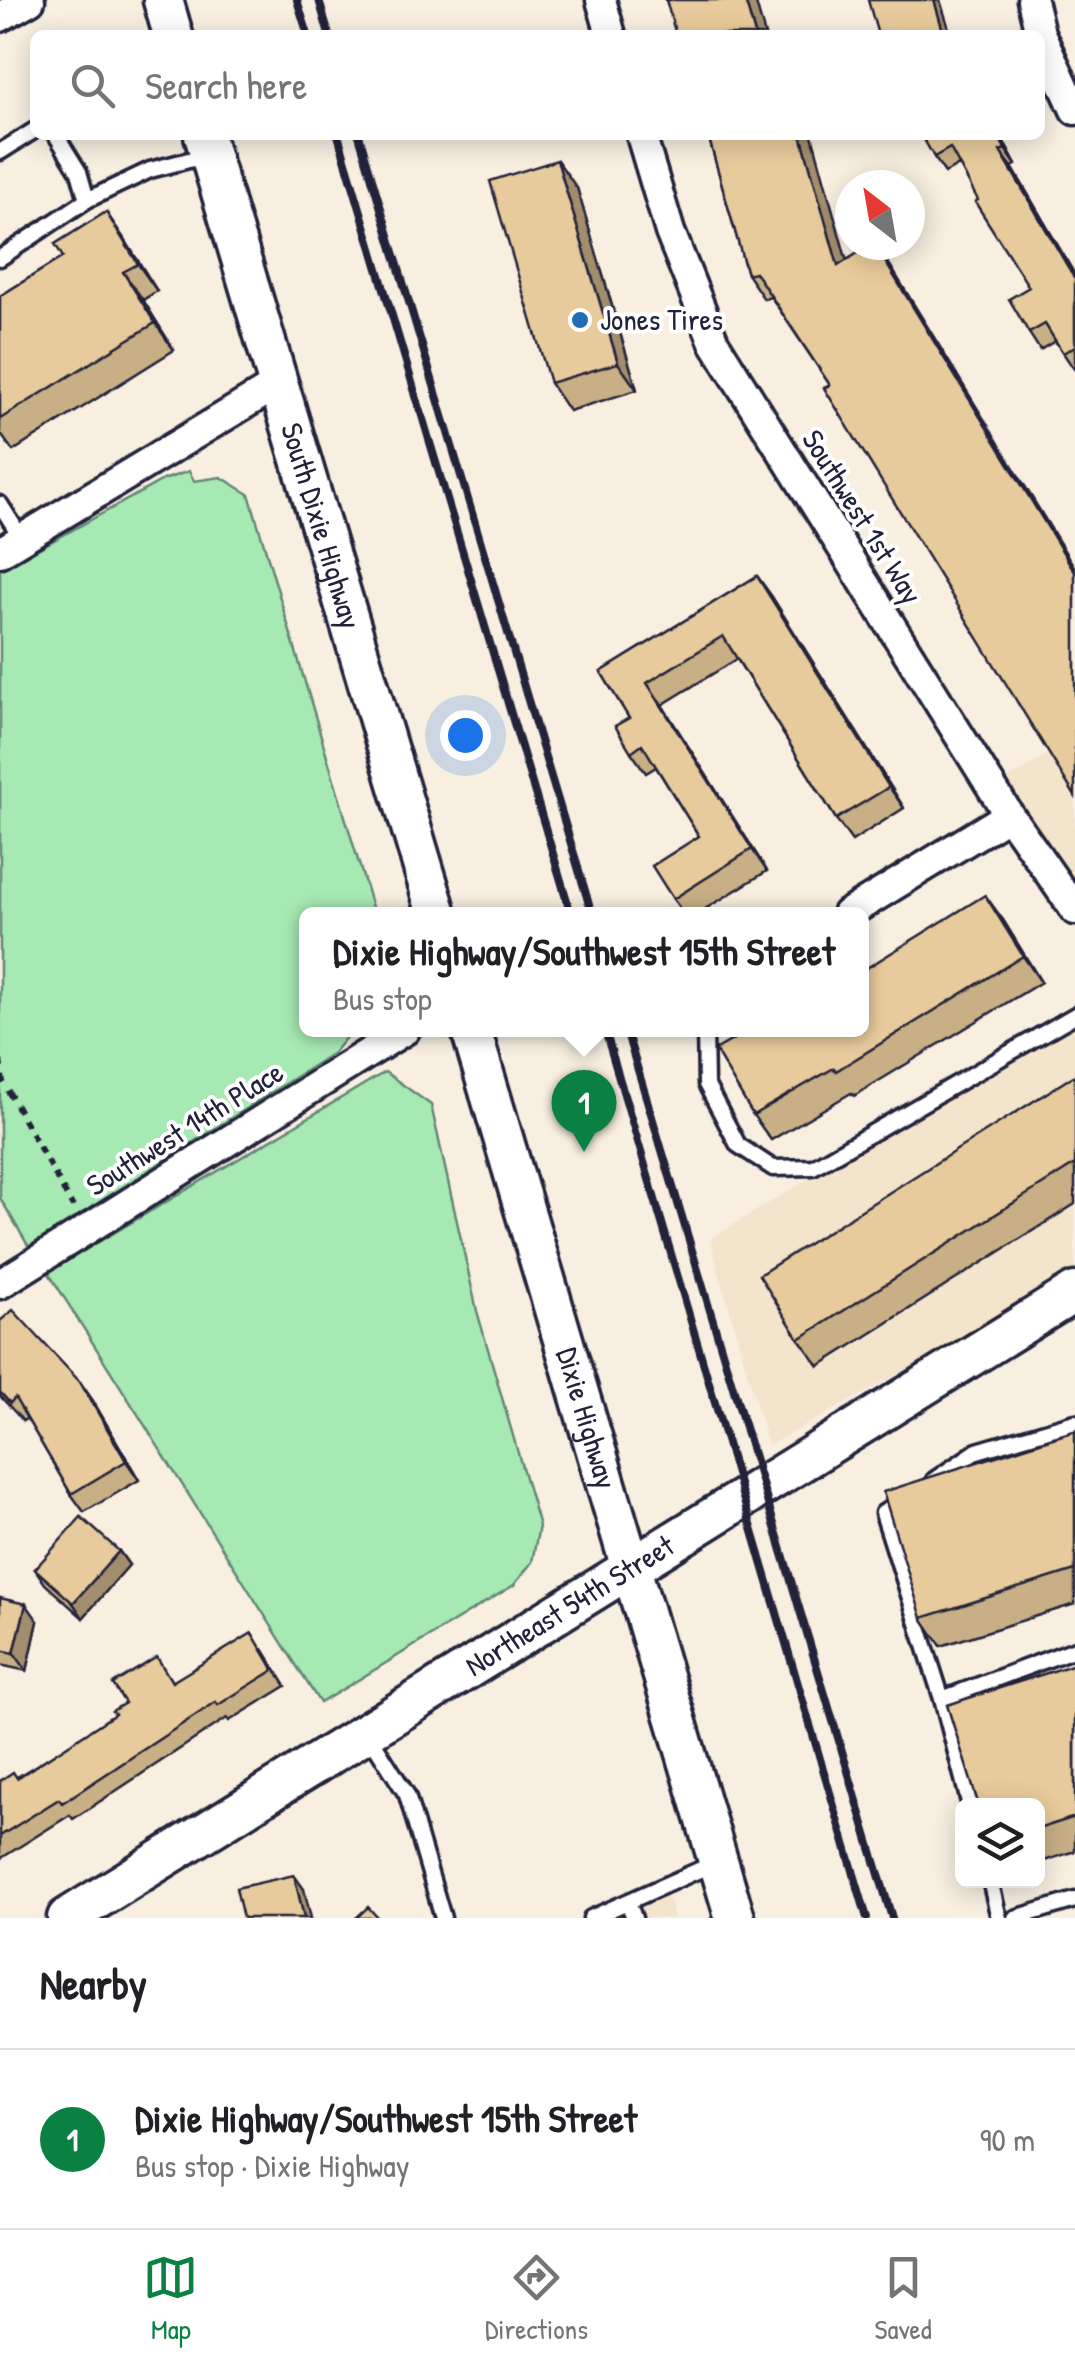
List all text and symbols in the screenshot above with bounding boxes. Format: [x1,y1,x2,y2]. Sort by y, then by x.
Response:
search box [30,30,1045,140]
icon: search [65,58,120,113]
text: Search here [145,59,307,111]
north arrow [835,170,925,260]
place label: Jones Tires [600,299,723,339]
marker: Jones Tires [569,309,591,331]
street label: South Dixie Highway [272,418,372,633]
street label: Southwest 1st Way [793,422,932,611]
your location [440,710,491,761]
popup [299,907,869,1037]
text: Dixie Highway/Southwest 15th Street [333,925,835,977]
text: Bus stop [333,977,432,1020]
street label: Southwest 14th Place [78,1052,291,1205]
pin: 1 [552,1070,616,1152]
street label: Dixie Highway [548,1343,627,1493]
street label: Northeast 54th Street [457,1524,682,1685]
map controls [955,1798,1045,1888]
button: layers [955,1798,1045,1888]
text: Nearby [40,1955,147,2012]
text: Dixie Highway/Southwest 15th Street [135,2092,637,2144]
text: 1 [67,2118,78,2161]
text: 90 m [980,2118,1035,2161]
text: Bus stop · Dixie Highway [135,2144,409,2187]
tab: Map [143,2250,198,2348]
tab: Directions [485,2250,588,2348]
tab: Saved [875,2250,932,2348]

